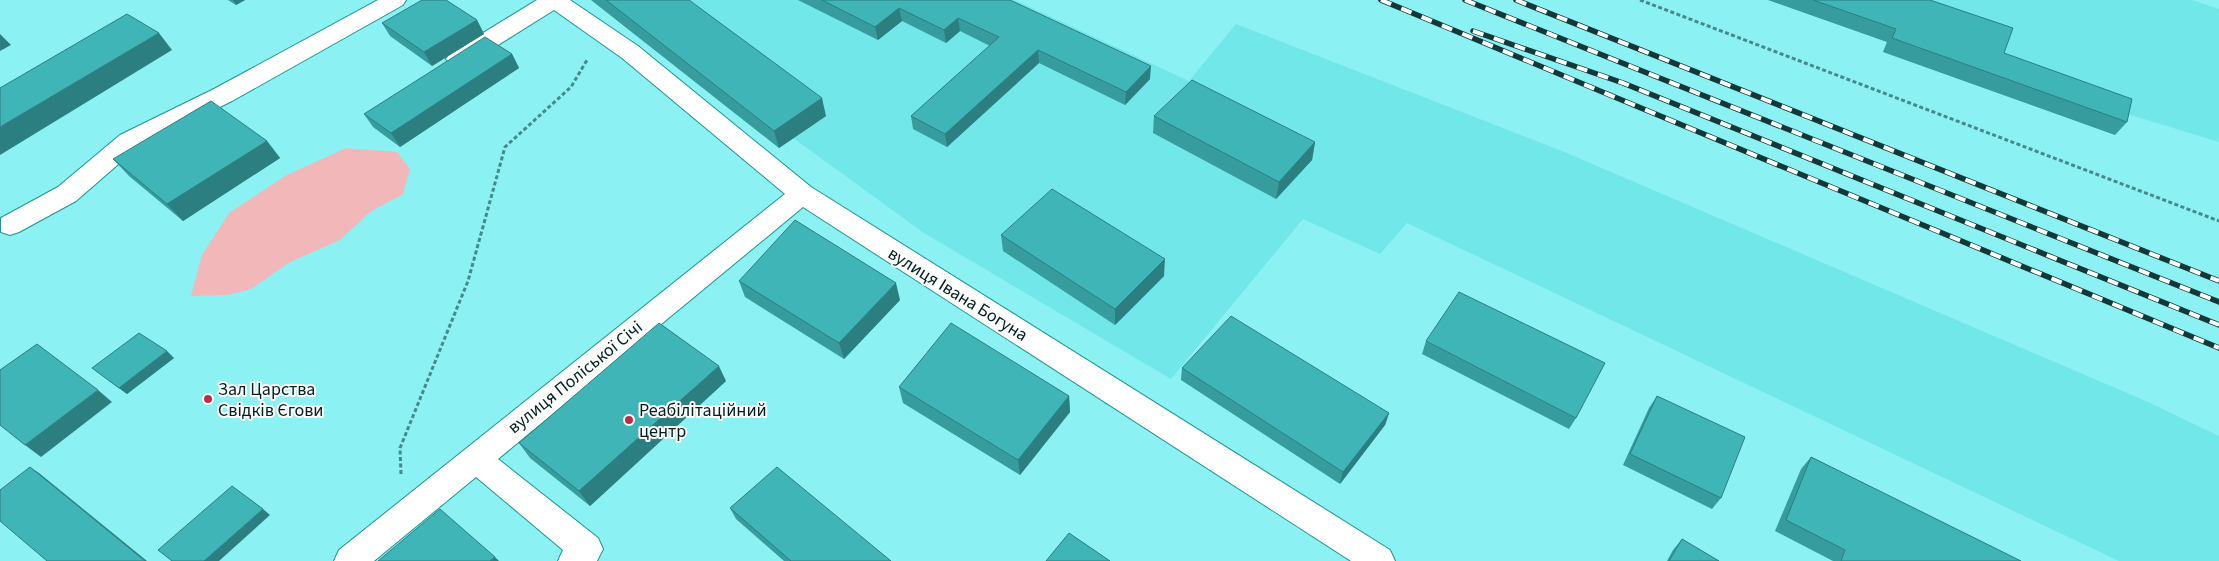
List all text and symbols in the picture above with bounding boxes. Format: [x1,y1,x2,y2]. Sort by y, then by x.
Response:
street label: вулиця Івана Богуна [883,241,1033,348]
street label: вулиця Поліської Січі [503,315,648,440]
place label: Зал Царства Свідків Єгови [218,377,324,423]
marker: Зал Царства Свідків Єгови [202,393,214,405]
place label: Реабілітаційний центр [639,398,767,444]
marker: Реабілітаційний центр [623,414,635,426]

